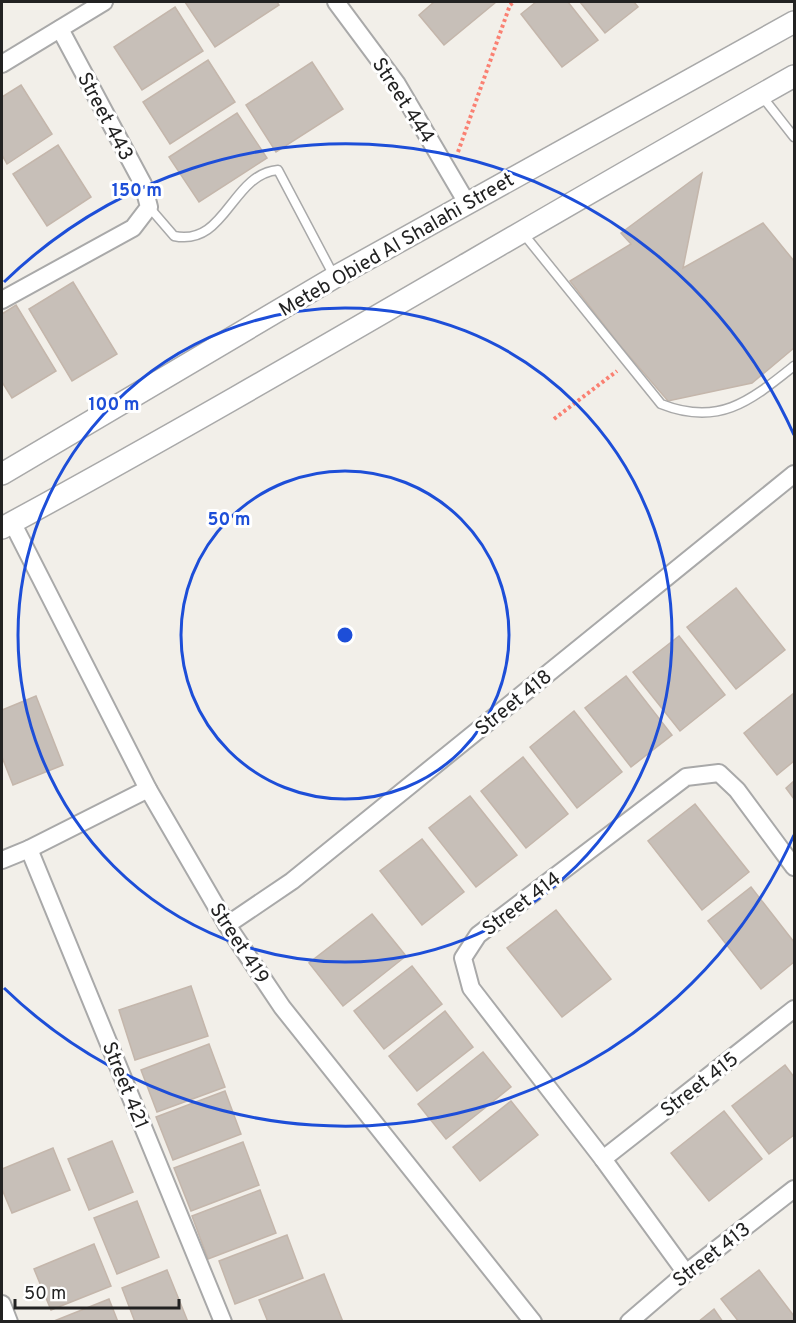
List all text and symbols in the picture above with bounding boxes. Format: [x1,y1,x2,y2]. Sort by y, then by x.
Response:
street label: Street 444 [365,53,440,149]
street label: Street 443 [70,68,138,166]
street label: Meteb Obied Al Shalahi Street [275,168,519,324]
text: 150 m [112,180,162,203]
text: 100 m [88,394,140,417]
text: 50 m [207,509,251,532]
centre of rings [335,625,355,645]
street label: Street 418 [470,665,558,743]
street label: Street 414 [478,867,567,943]
street label: Street 419 [202,899,274,990]
street label: Street 421 [95,1038,153,1133]
street label: Street 415 [656,1047,745,1124]
street label: Street 413 [668,1217,756,1294]
scale bar [15,1272,178,1310]
text: 50 m [24,1283,66,1306]

